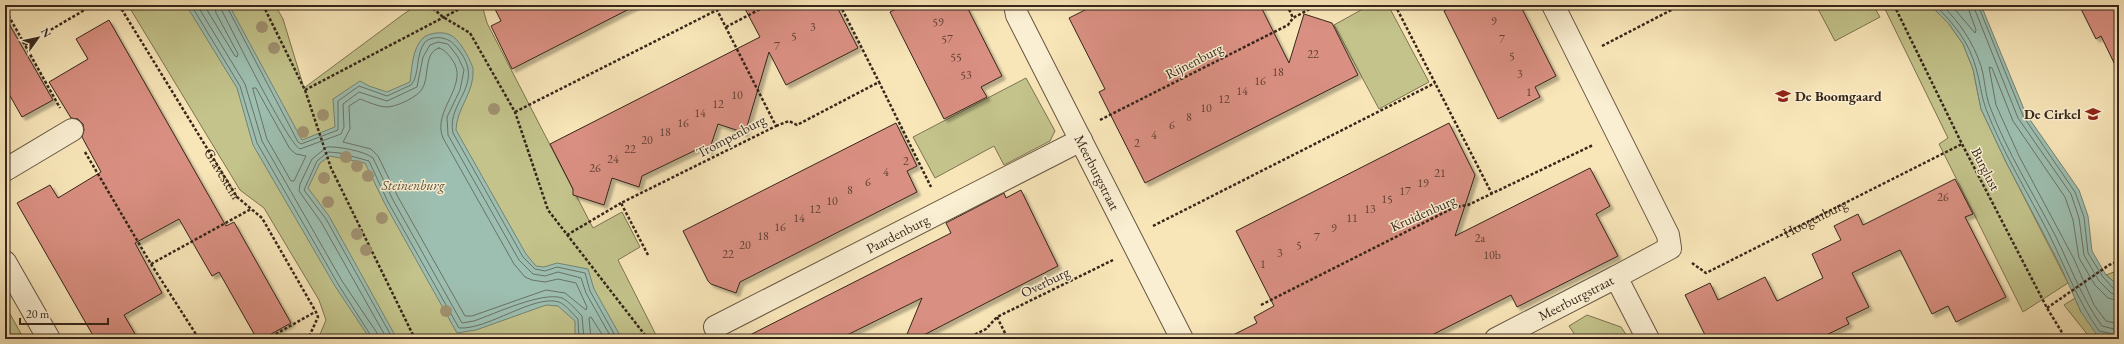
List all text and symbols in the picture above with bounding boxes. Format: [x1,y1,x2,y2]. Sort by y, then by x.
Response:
house number: 9 [1491,13,1497,29]
house number: 59 [932,14,944,30]
north arrow [18,18,58,58]
house number: 3 [810,19,816,35]
text: N [38,25,55,40]
house number: 5 [791,28,797,44]
house number: 57 [941,31,953,47]
house number: 7 [1499,31,1505,47]
house number: 7 [774,38,780,54]
street label: Rijnenburg [1162,38,1227,83]
house number: 22 [1307,46,1319,62]
house number: 5 [1509,48,1515,64]
house number: 55 [950,49,962,65]
house number: 18 [1272,64,1284,80]
house number: 3 [1517,66,1523,82]
house number: 53 [960,67,972,83]
house number: 16 [1254,73,1266,89]
house number: 14 [1236,83,1248,99]
house number: 1 [1526,84,1532,100]
house number: 10 [731,87,743,103]
school or university icon: De Boomgaard [1774,87,1792,105]
place label: De Boomgaard [1795,87,1882,105]
house number: 12 [1218,91,1230,107]
house number: 12 [712,96,724,112]
house number: 10 [1200,100,1212,116]
house number: 14 [694,105,706,121]
place label: De Cirkel [2024,105,2081,123]
school or university icon: De Cirkel [2084,105,2102,123]
house number: 8 [1186,109,1192,125]
street label: Trompenburg [693,110,770,162]
house number: 16 [677,115,689,131]
house number: 6 [1169,117,1175,133]
house number: 18 [659,124,671,140]
house number: 4 [1151,127,1157,143]
house number: 20 [641,132,653,148]
street label: Meerburgstraat [1071,132,1124,214]
house number: 2 [1134,135,1140,151]
house number: 22 [624,141,636,157]
street label: Burglust [1968,144,2005,194]
street label: Gravestein [200,145,246,203]
house number: 24 [607,151,619,167]
house number: 2 [903,153,909,169]
house number: 26 [589,160,601,176]
house number: 4 [883,164,889,180]
house number: 21 [1434,165,1446,181]
house number: 6 [865,174,871,190]
house number: 19 [1417,175,1429,191]
park label: Steinenburg [381,176,446,194]
house number: 8 [847,182,853,198]
house number: 17 [1399,183,1411,199]
house number: 26 [1937,189,1949,205]
street label: Kruidenburg [1387,190,1460,236]
house number: 15 [1381,191,1393,207]
house number: 10 [826,193,838,209]
street label: Hoogenburg [1780,194,1851,242]
house number: 12 [809,201,821,217]
house number: 13 [1364,201,1376,217]
house number: 14 [793,210,805,226]
street label: Paardenburg [863,210,933,257]
house number: 11 [1346,210,1358,226]
house number: 16 [774,219,786,235]
house number: 9 [1331,220,1337,236]
house number: 18 [757,228,769,244]
house number: 7 [1314,229,1320,245]
house number: 2a [1475,230,1485,246]
house number: 20 [739,237,751,253]
house number: 5 [1296,237,1302,253]
house number: 3 [1277,245,1283,261]
house number: 22 [722,246,734,262]
house number: 10b [1483,247,1501,263]
house number: 1 [1260,256,1266,272]
street label: Overburg [1018,262,1073,301]
street label: Meerburgstraat [1535,270,1617,325]
scale bar [20,300,108,326]
text: 20 m [26,306,50,322]

